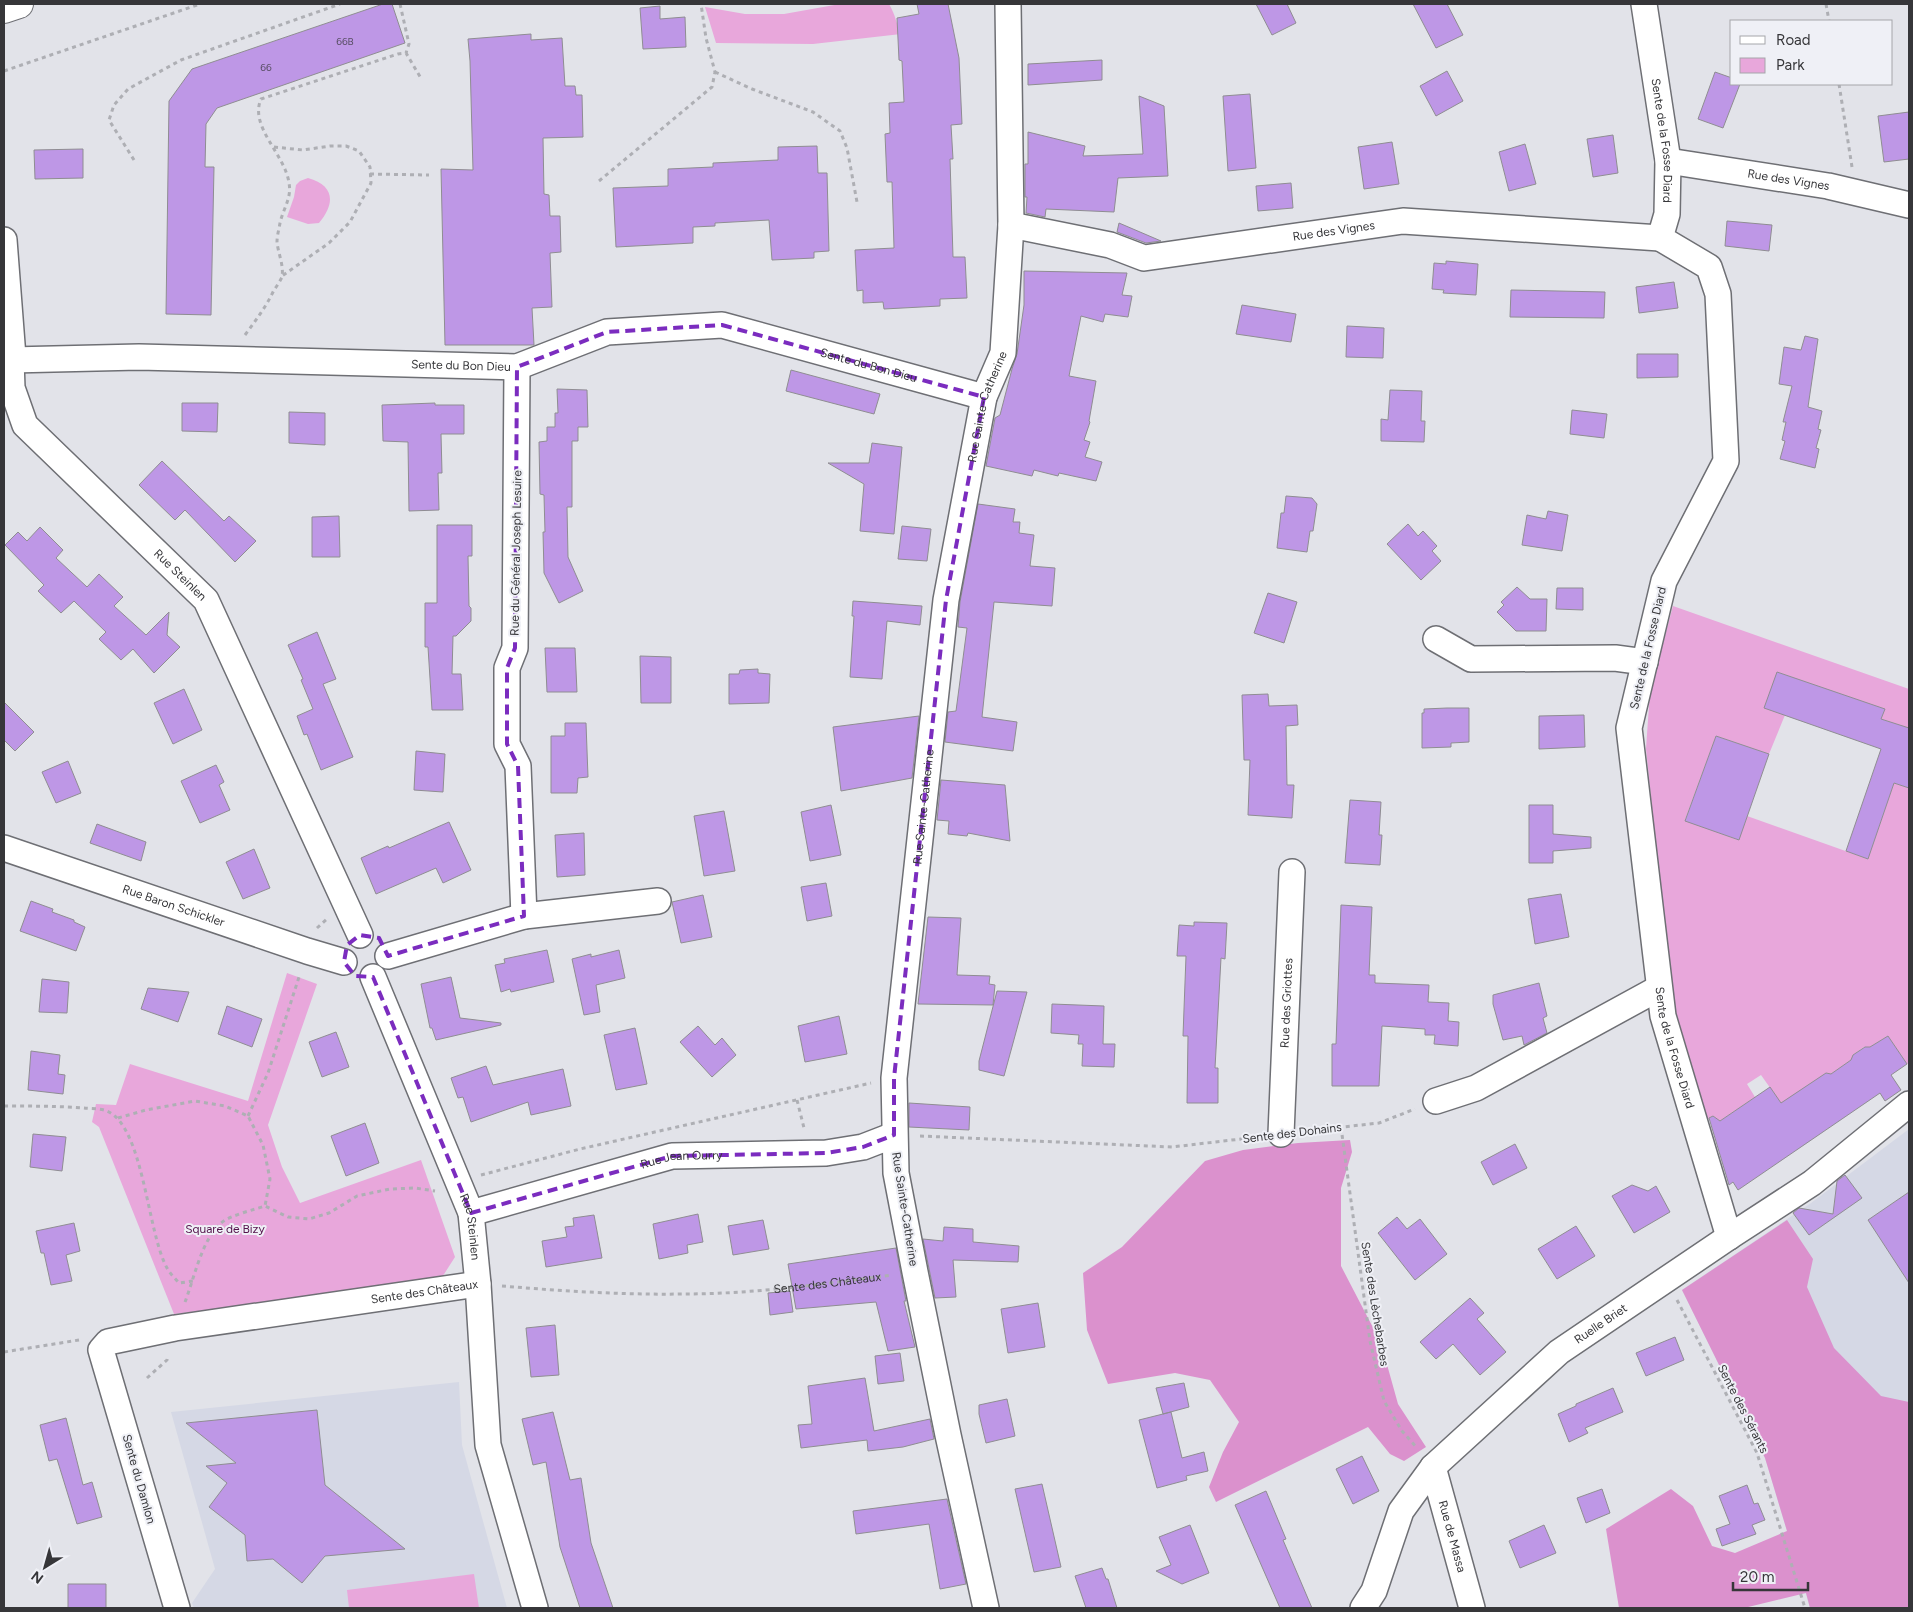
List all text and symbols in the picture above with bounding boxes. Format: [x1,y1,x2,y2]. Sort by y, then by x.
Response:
legend [1730,20,1893,85]
text: Road [1776,31,1811,49]
house number: 66B [336,35,354,48]
text: Park [1776,56,1805,74]
house number: 66 [260,61,272,74]
street label: Sente de la Fosse Diard [1648,77,1675,203]
street label: Rue des Vignes [1746,167,1831,193]
street label: Rue des Vignes [1292,218,1376,244]
street label: Sente du Bon Dieu [819,345,919,385]
street label: Rue Sainte-Catherine [965,349,1010,464]
street label: Sente du Bon Dieu [411,357,511,374]
street label: Rue du Général Joseph Lesuire [508,470,524,636]
street label: Rue Steinlen [151,546,210,604]
street label: Sente de la Fosse Diard [1627,585,1669,711]
street label: Rue Sainte-Catherine [910,748,937,865]
street label: Rue Baron Schickler [121,882,226,929]
street label: Rue des Griottes [1278,957,1295,1048]
street label: Sente de la Fosse Diard [1653,986,1697,1110]
street label: Sente des Dohains [1242,1120,1343,1146]
street label: Rue Jean Ourry [639,1148,723,1172]
street label: Rue Sainte-Catherine [889,1151,921,1268]
street label: Rue Steinlen [457,1192,483,1261]
park label: Square de Bizy [185,1222,265,1236]
street label: Sente des Lèchebarbes [1358,1241,1392,1368]
street label: Sente des Châteaux [773,1269,882,1296]
street label: Sente des Châteaux [370,1277,479,1306]
street label: Ruelle Briet [1572,1301,1630,1347]
street label: Sente des Sérants [1715,1362,1772,1456]
street label: Sente du Damlon [120,1433,159,1526]
street label: Rue de Massa [1436,1499,1469,1574]
north arrow [20,1542,70,1592]
scale bar [1733,1560,1808,1592]
text: N [28,1567,47,1587]
text: 20 m [1740,1568,1774,1586]

